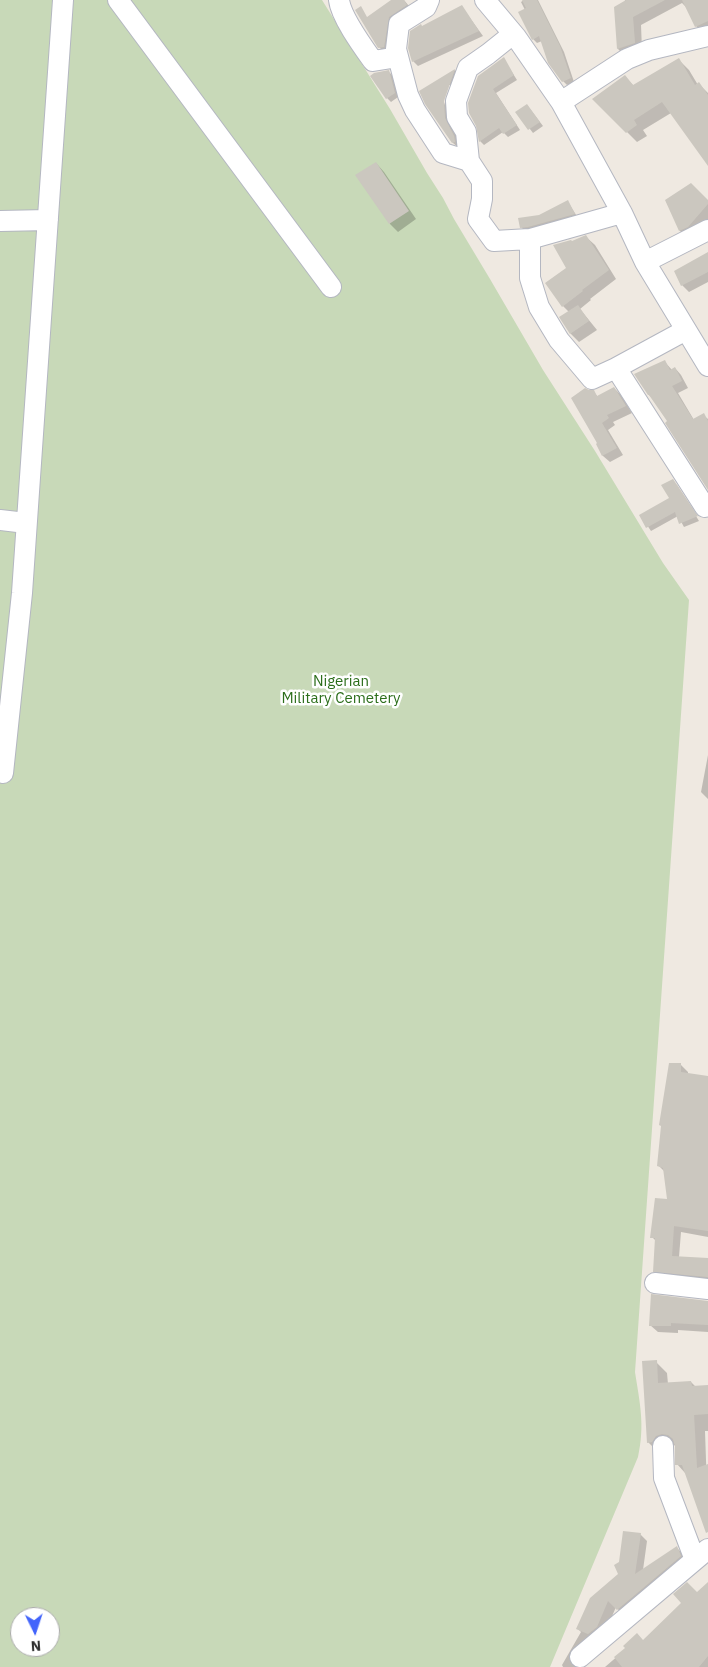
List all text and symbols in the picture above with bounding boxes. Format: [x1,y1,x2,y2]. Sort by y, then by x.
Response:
park label: Nigerian Military Cemetery [281,673,401,708]
north arrow [10,1607,60,1657]
text: N [30,1637,42,1655]

